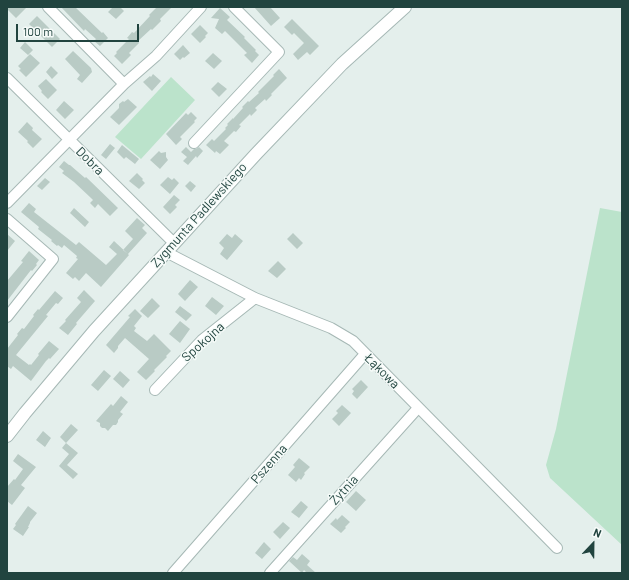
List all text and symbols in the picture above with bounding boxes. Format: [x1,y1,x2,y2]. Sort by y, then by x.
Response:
scale bar [18,16,141,42]
text: 100 m [23,24,53,38]
street label: Dobra [73,144,107,178]
street label: Zygmunta Padlewskiego [148,159,250,271]
street label: Spokojna [178,319,228,365]
street label: Łąkowa [361,350,403,392]
street label: Pszenna [248,441,290,487]
street label: Żytnia [327,472,361,508]
north arrow [573,524,613,564]
text: N [592,525,604,540]

